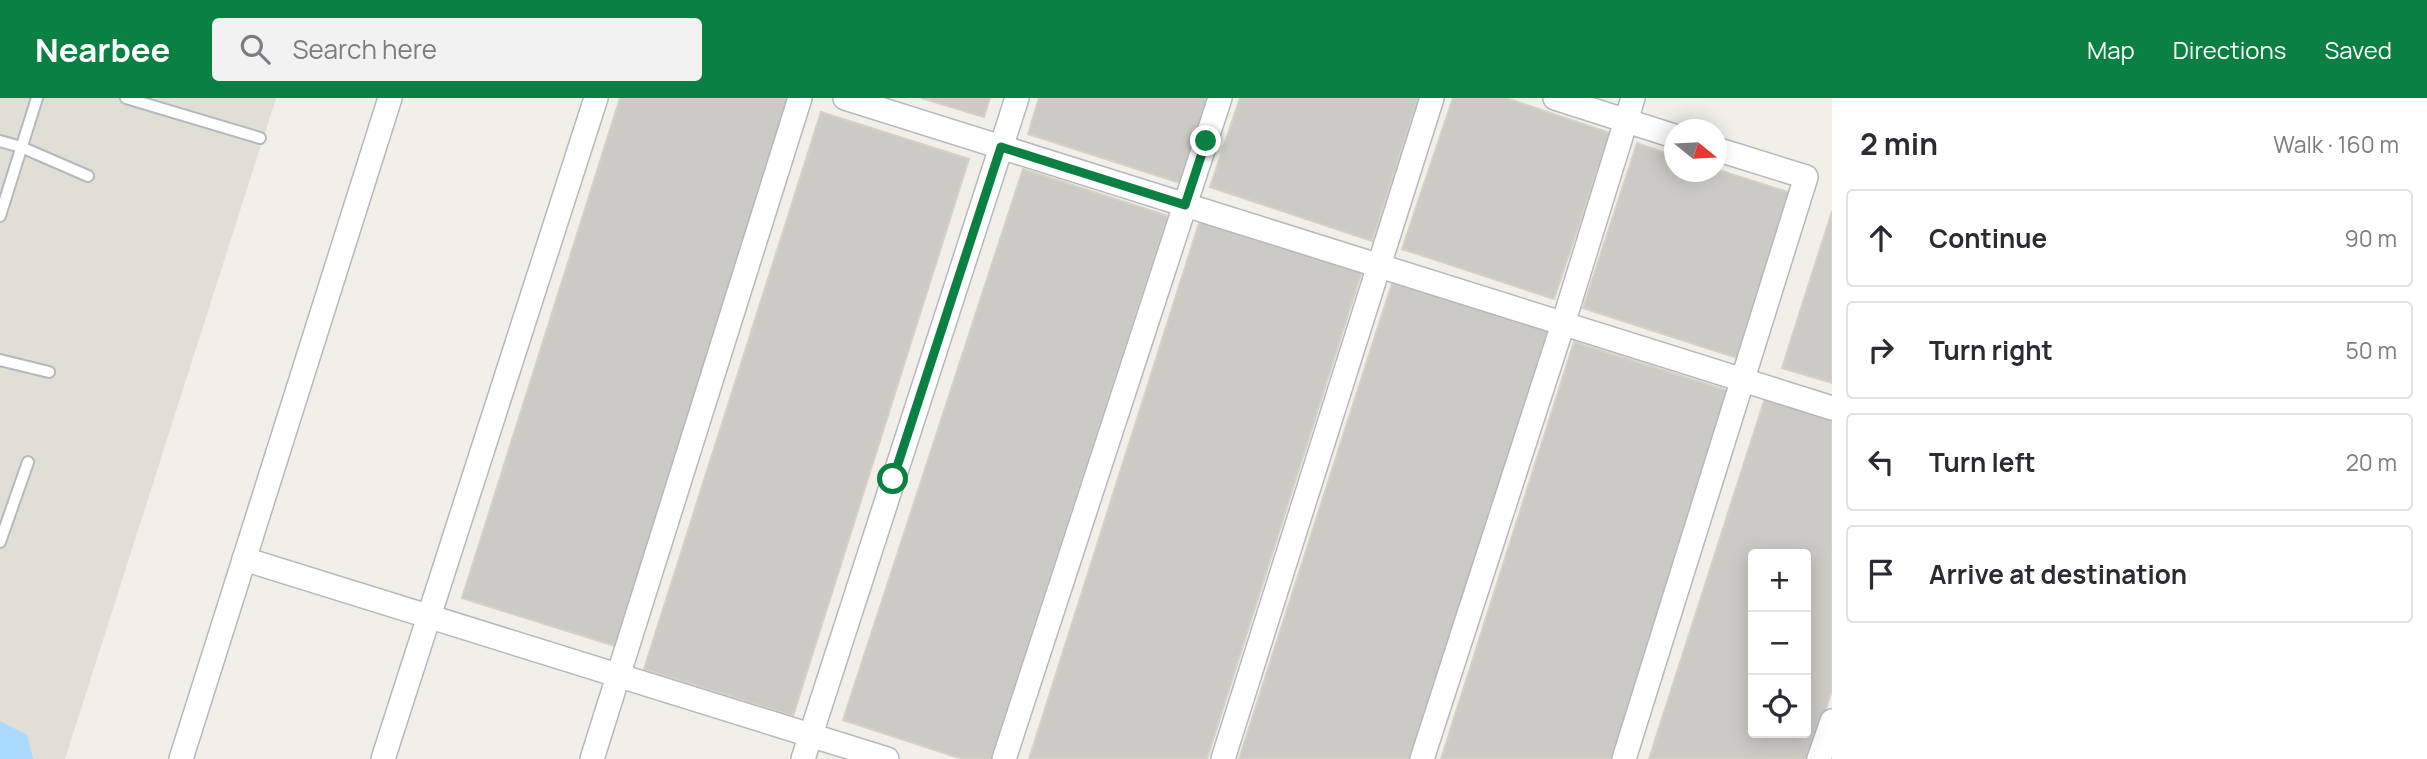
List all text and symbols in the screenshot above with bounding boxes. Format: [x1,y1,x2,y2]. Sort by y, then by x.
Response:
search box [212,18,702,81]
text: Nearbee [35,27,170,72]
icon: search [236,30,274,68]
text: Search here [292,31,437,67]
text: Map [2087,33,2135,66]
text: Directions [2173,33,2286,66]
text: Saved [2324,33,2392,66]
north arrow [1664,119,1727,182]
text: 2 min [1860,123,1938,164]
route end [1190,125,1221,156]
text: Walk · 160 m [2273,128,2399,160]
icon: ahead [1862,219,1900,257]
text: Continue [1929,220,2047,256]
text: 90 m [2345,222,2397,254]
icon: right [1862,331,1900,369]
text: Turn right [1929,332,2053,368]
text: 50 m [2346,334,2397,366]
icon: left [1862,443,1900,481]
text: Turn left [1929,444,2036,480]
text: 20 m [2346,446,2397,478]
route start [877,463,908,494]
map controls [1748,549,1811,738]
button: + [1748,549,1811,612]
icon: arrive [1862,555,1900,593]
text: Arrive at destination [1929,556,2187,592]
button: − [1748,612,1811,675]
button: locate [1748,675,1811,738]

